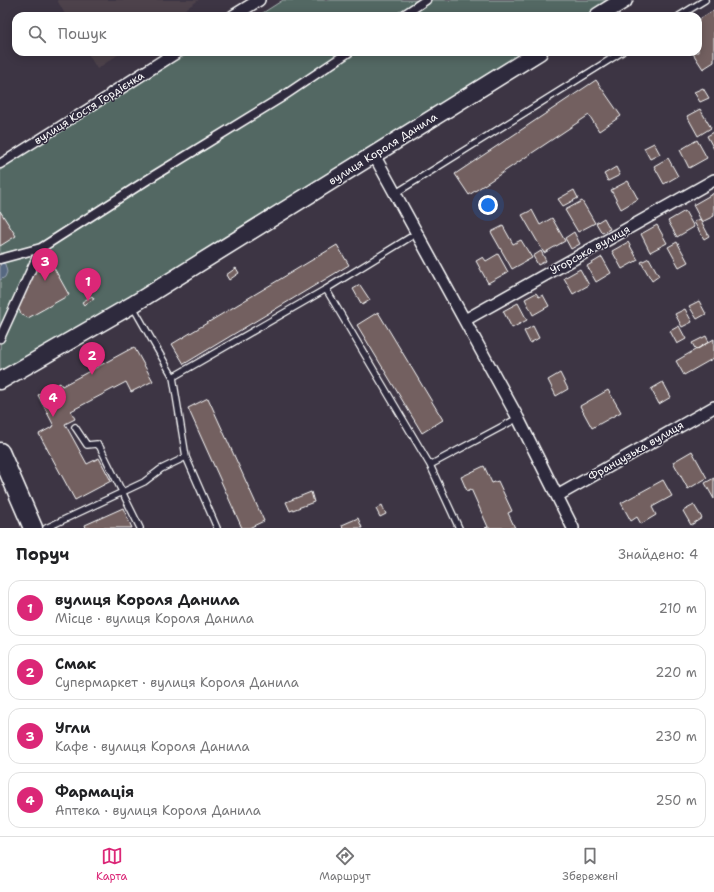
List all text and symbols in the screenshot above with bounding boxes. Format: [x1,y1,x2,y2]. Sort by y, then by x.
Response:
search box [12,12,702,56]
icon: search [26,23,48,45]
text: Пошук [58,24,107,44]
street label: вулиця Костя Гордієнка [31,68,147,148]
street label: вулиця Короля Данила [326,109,440,189]
your location [478,195,498,215]
street label: Угорська вулиця [547,222,633,278]
pin: 3 [32,248,58,281]
pin: 1 [75,268,101,301]
pin: 2 [79,342,105,375]
pin: 4 [40,384,66,417]
street label: Французька вулиця [586,418,686,484]
text: Поруч [16,543,69,565]
text: Знайдено: 4 [618,546,698,563]
text: вулиця Короля Данила [55,590,240,610]
text: 1 [27,600,33,617]
text: 210 m [659,600,697,617]
text: Місце · вулиця Короля Данила [55,610,254,627]
text: Смак [55,654,96,674]
text: 2 [25,664,35,681]
text: 220 m [655,664,697,681]
text: Супермаркет · вулиця Короля Данила [55,674,299,691]
text: Угли [55,718,90,738]
text: 3 [25,728,35,745]
text: 230 m [655,728,697,745]
text: Кафе · вулиця Короля Данила [55,738,250,755]
text: Фармація [55,782,134,802]
text: 4 [25,792,35,809]
text: 250 m [656,792,697,809]
text: Аптека · вулиця Короля Данила [55,802,261,819]
tab: Карта [96,845,127,884]
tab: Маршрут [319,845,371,884]
tab: Збережені [562,845,618,884]

